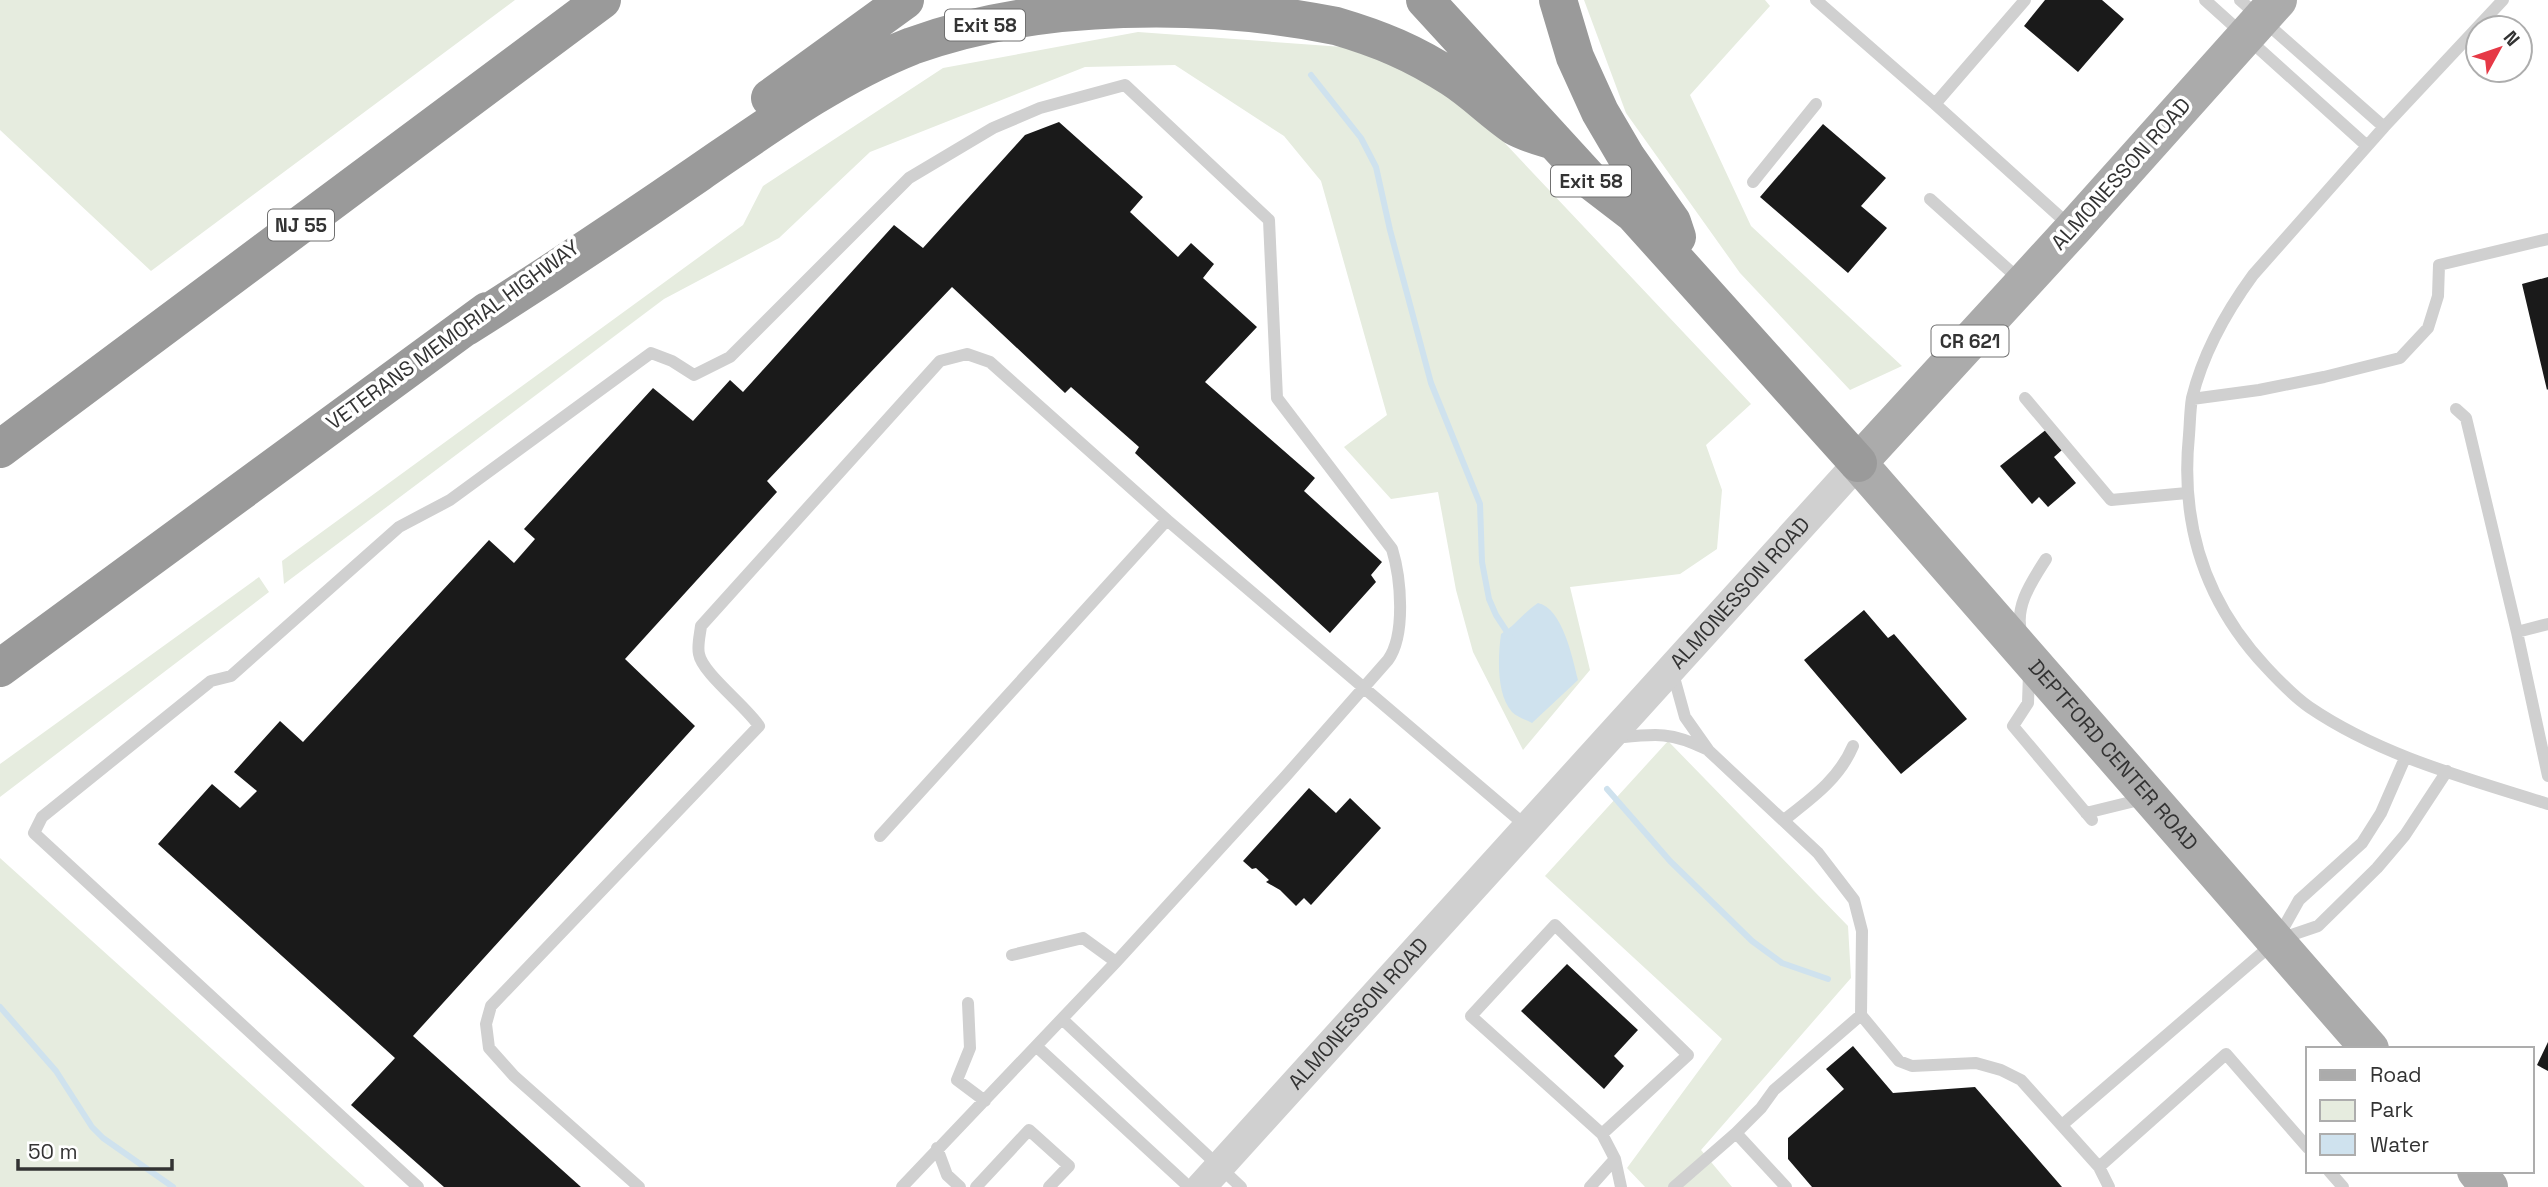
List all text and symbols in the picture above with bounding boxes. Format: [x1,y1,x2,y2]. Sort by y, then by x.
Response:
road number: Exit 58 [945,10,1025,41]
north arrow [2464,14,2534,84]
text: N [2498,25,2525,51]
street label: ALMONESSON ROAD [2045,92,2196,256]
road number: Exit 58 [1551,166,1631,196]
road number: NJ 55 [268,210,334,241]
street label: VETERANS MEMORIAL HIGHWAY [321,233,585,436]
road number: CR 621 [1932,326,2008,356]
street label: ALMONESSON ROAD [1664,511,1815,674]
street label: DEPTFORD CENTER ROAD [2023,654,2204,856]
street label: ALMONESSON ROAD [1282,932,1434,1095]
legend [2306,1047,2534,1173]
text: Road [2370,1061,2422,1088]
text: Park [2370,1096,2414,1123]
scale bar [18,1128,172,1172]
text: Water [2370,1131,2429,1158]
text: 50 m [28,1138,78,1165]

